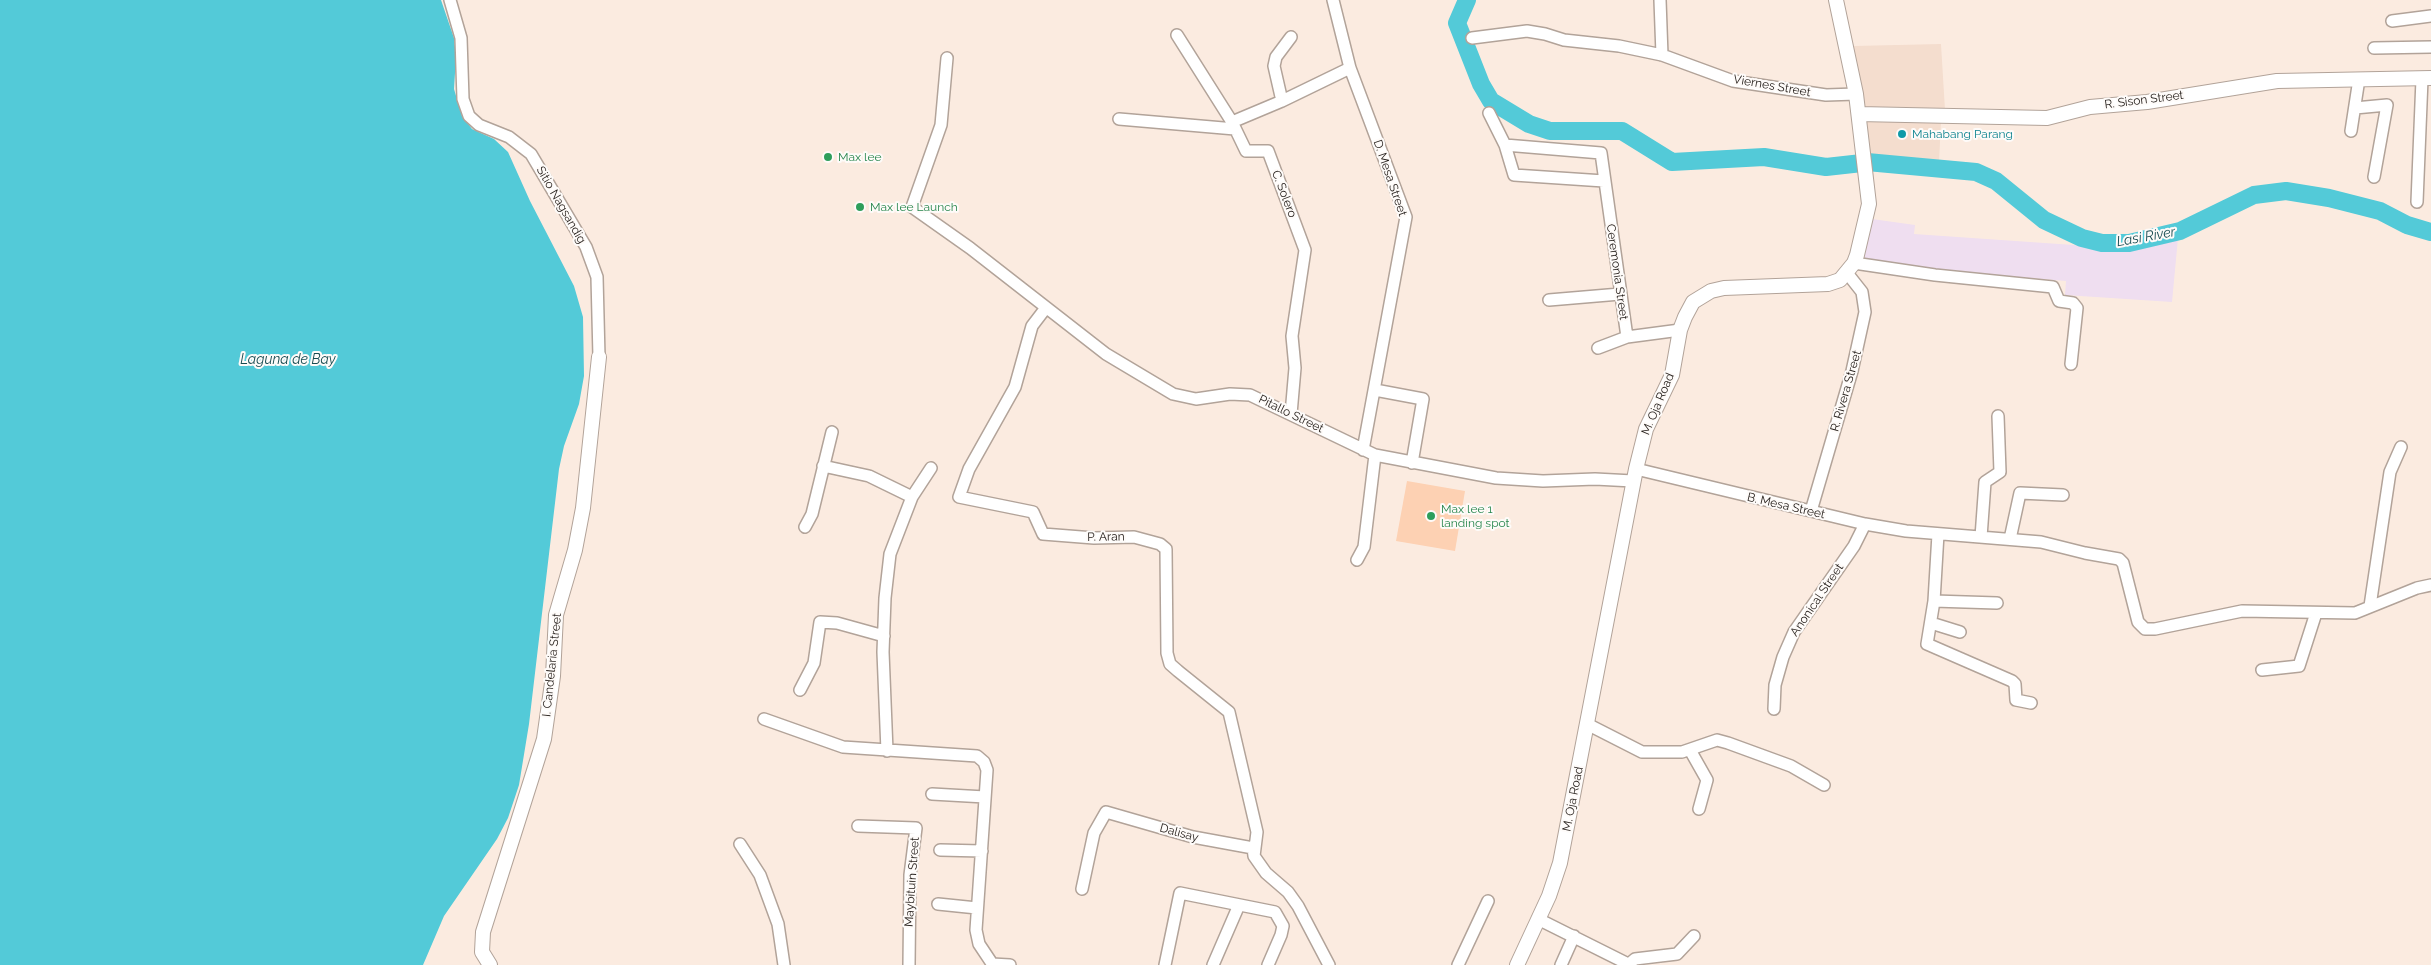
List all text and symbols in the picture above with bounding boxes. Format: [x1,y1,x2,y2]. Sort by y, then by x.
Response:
street label: Viernes Street [1732,72,1812,100]
street label: R. Sison Street [2104,88,2184,112]
place label: Mahabang Parang [1912,127,2013,141]
marker: Mahabang Parang [1896,128,1908,140]
street label: D. Mesa Street [1370,138,1410,218]
place label: Max lee [838,150,881,164]
marker: Max lee [822,151,834,163]
street label: Sitio Nagsandig [533,164,589,246]
street label: C. Solero [1268,168,1300,220]
place label: Max lee Launch [870,200,958,214]
marker: Max lee Launch [854,201,866,213]
street label: Ceremonia Street [1603,223,1631,321]
water label: Lasi River [2115,224,2177,250]
street label: R. Rivera Street [1828,349,1864,433]
water label: Laguna de Bay [240,352,336,368]
street label: M. Oja Road [1638,371,1678,437]
street label: Pitallo Street [1256,392,1326,436]
street label: B. Mesa Street [1746,490,1826,522]
place label: Max lee 1 landing spot [1441,502,1510,530]
marker: Max lee 1 landing spot [1425,510,1437,522]
street label: P. Aran [1087,529,1125,545]
street label: Anonical Street [1787,561,1847,639]
street label: I. Candelaria Street [539,612,565,718]
street label: M. Oja Road [1560,765,1586,833]
street label: Dalisay [1158,821,1200,845]
street label: Maybituin Street [902,836,922,928]

